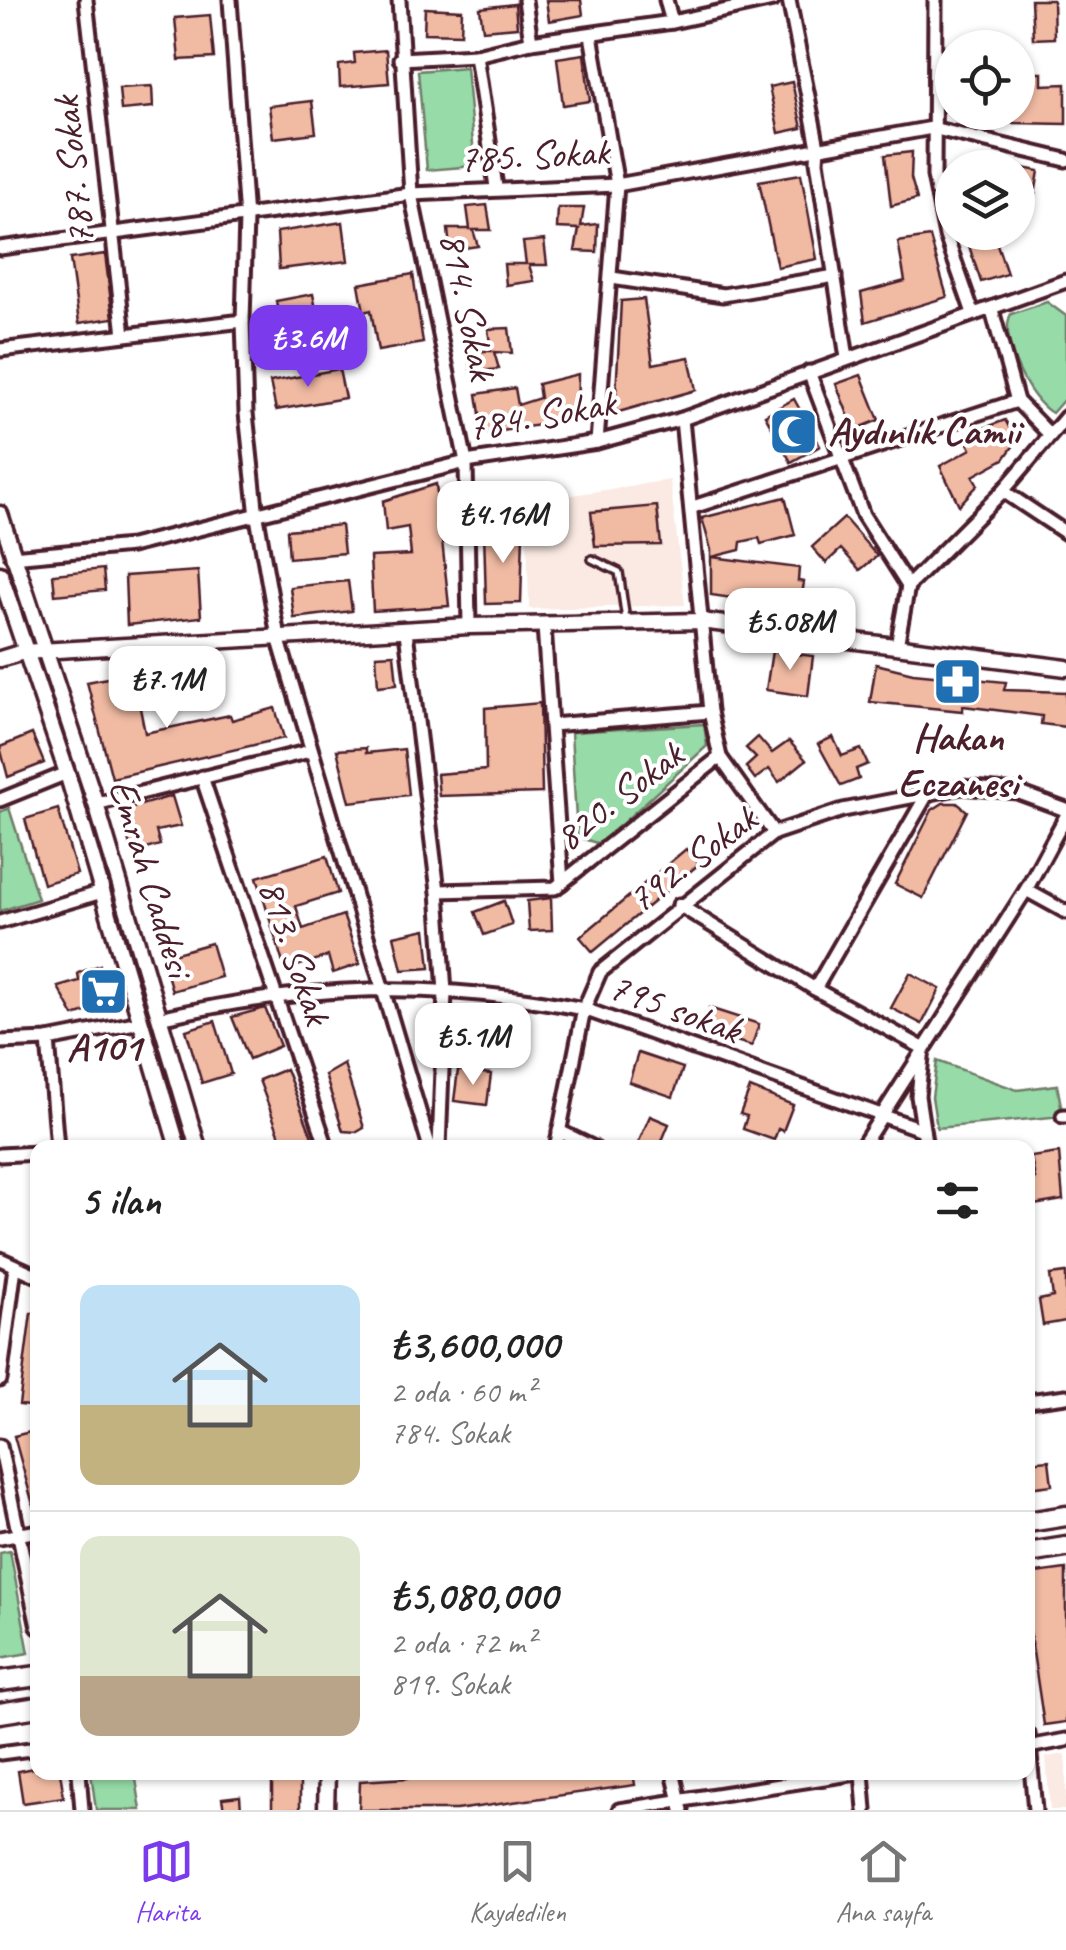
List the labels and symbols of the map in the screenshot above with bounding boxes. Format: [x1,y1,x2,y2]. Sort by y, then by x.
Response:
street label: 787. Sokak [40,91,106,248]
street label: 785. Sokak [458,126,613,184]
street label: 814. Sokak [428,227,509,387]
pin: ₺3.6M [238,305,378,390]
street label: 784. Sokak [463,377,622,453]
mosque icon: Aydınlık Camii [767,405,819,457]
place label: Aydınlık Camii [828,406,1025,456]
pin: ₺4.16M [422,481,584,566]
pin: ₺5.08M [709,588,871,673]
pin: ₺7.1M [97,646,237,731]
pharmacy icon: Hakan Eczanesi [932,656,984,708]
place label: Hakan Eczanesi [898,712,1023,808]
street label: 820. Sokak [545,729,695,862]
street label: Emrah Caddesi [97,773,206,987]
street label: 792. Sokak [617,792,769,924]
street label: 813. Sokak [247,873,344,1033]
street label: 795 sokak [602,961,750,1056]
supermarket icon: A101 [78,966,130,1018]
pin: ₺5.1M [403,1003,543,1088]
place label: A101 [67,1022,145,1072]

